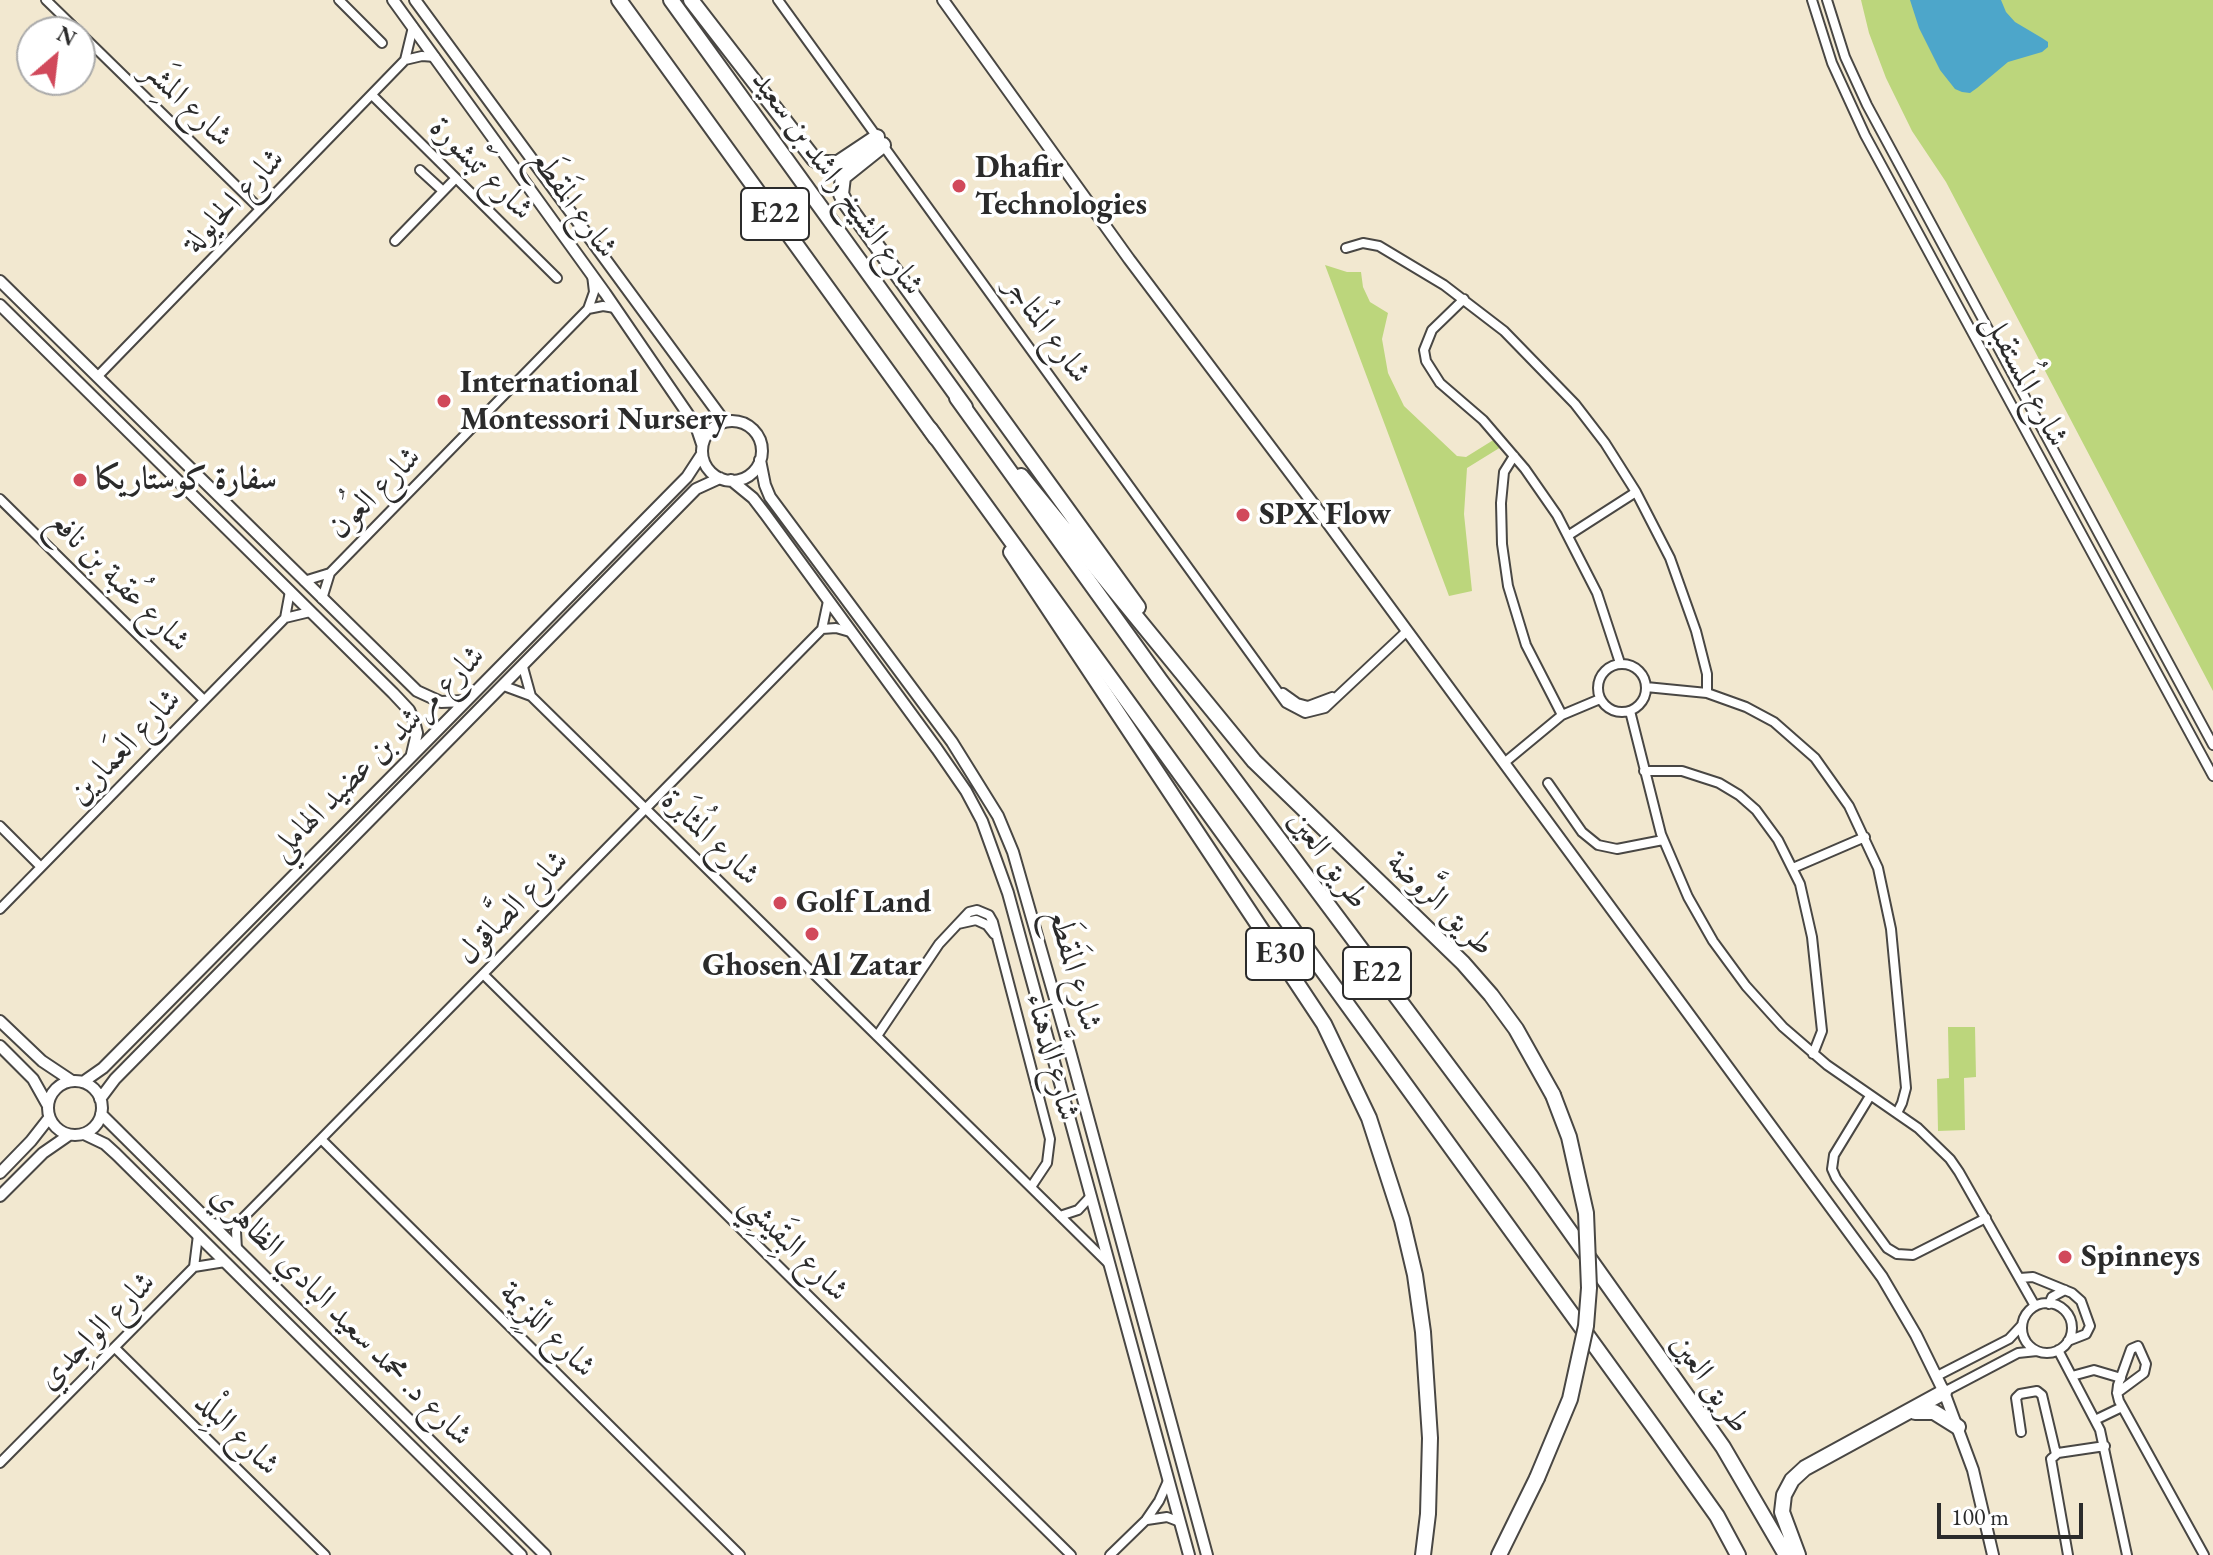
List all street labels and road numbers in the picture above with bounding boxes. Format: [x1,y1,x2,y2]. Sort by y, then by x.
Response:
street label: شارع المِشَر [134,52,240,156]
street label: شارع الشيخ راشد بن سعيد [742,63,932,303]
street label: شارع تَبْشورة [421,109,541,229]
street label: شارع الحايولة [175,141,293,261]
street label: شارع المَقطَع [521,142,625,266]
road number: E22 [741,188,809,240]
street label: شارع المُتاجر [995,269,1099,391]
street label: شارع المُستقبل [1974,306,2076,454]
street label: شارع العُون [321,439,429,547]
street label: شارع عُقبة بن نافع [40,503,198,661]
street label: شارع مرشد بن عضيد الهاملي [262,637,494,869]
street label: شارع العَمارين [60,681,190,813]
street label: شارع المُثابَرة [653,782,767,894]
street label: طريق العين [1279,803,1377,917]
street label: شارع الصَّاقول [449,843,577,973]
street label: طريق الرَّوضة [1378,843,1502,965]
street label: شارع المَقطَع [1038,904,1110,1036]
road number: E30 [1246,928,1314,980]
road number: E22 [1343,947,1411,999]
street label: شارع الدَّهناء [1017,989,1087,1125]
street label: شارع د. محمد سعيد البادي الظاهري [202,1177,480,1455]
street label: شارع البِقَيشِي [732,1186,856,1310]
street label: شارع الواجِدي [30,1264,164,1398]
street label: شارع اللِّزِيمة [491,1274,603,1386]
street label: طريق العين [1662,1326,1758,1442]
street label: شارع البِلْد [187,1384,287,1484]

